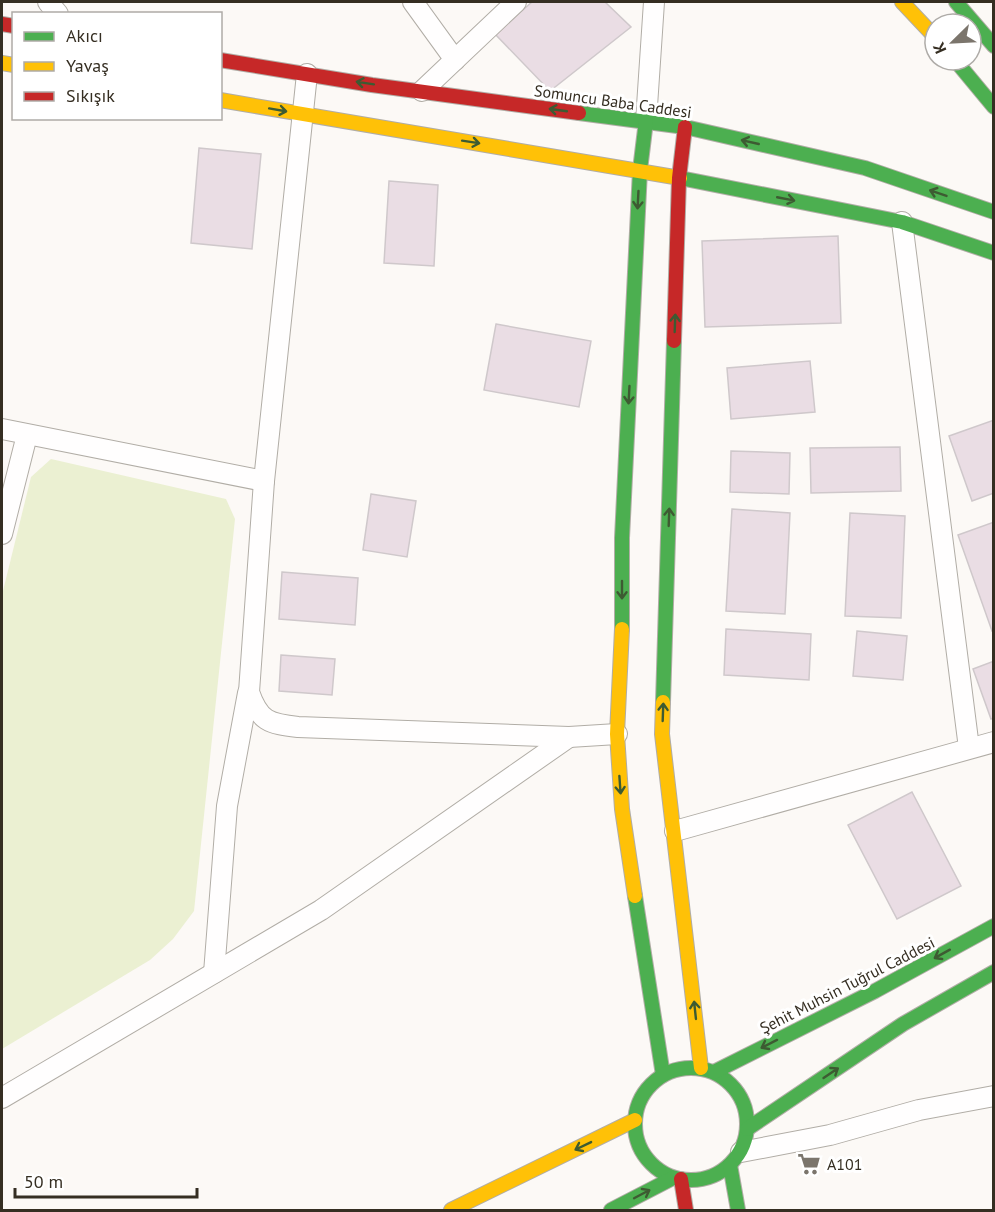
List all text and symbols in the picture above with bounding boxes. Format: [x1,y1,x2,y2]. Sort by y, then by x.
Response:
legend [12,12,222,120]
north arrow [923,12,983,72]
text: Akıcı [66,24,103,47]
text: K [928,39,950,57]
text: Yavaş [66,54,109,77]
one-way arrow [355,78,375,89]
street label: Somuncu Baba Caddesi [533,80,693,122]
text: Sıkışık [66,84,115,107]
one-way arrow [549,104,568,115]
one-way arrow [268,105,288,116]
one-way arrow [741,135,760,147]
one-way arrow [460,137,480,148]
one-way arrow [929,186,948,197]
one-way arrow [633,190,644,210]
one-way arrow [777,194,796,206]
one-way arrow [669,313,680,333]
one-way arrow [624,385,635,405]
one-way arrow [663,508,674,528]
one-way arrow [616,580,628,600]
one-way arrow [657,703,668,723]
one-way arrow [615,774,626,794]
street label: Şehit Muhsin Tuğrul Caddesi [756,932,938,1038]
one-way arrow [934,948,951,960]
one-way arrow [689,1001,700,1021]
one-way arrow [761,1039,779,1050]
one-way arrow [822,1066,839,1079]
one-way arrow [574,1141,592,1152]
supermarket icon: A101 [796,1151,822,1177]
place label: A101 [827,1154,863,1174]
scale bar [15,1161,196,1199]
text: 50 m [24,1170,63,1193]
one-way arrow [633,1188,650,1200]

